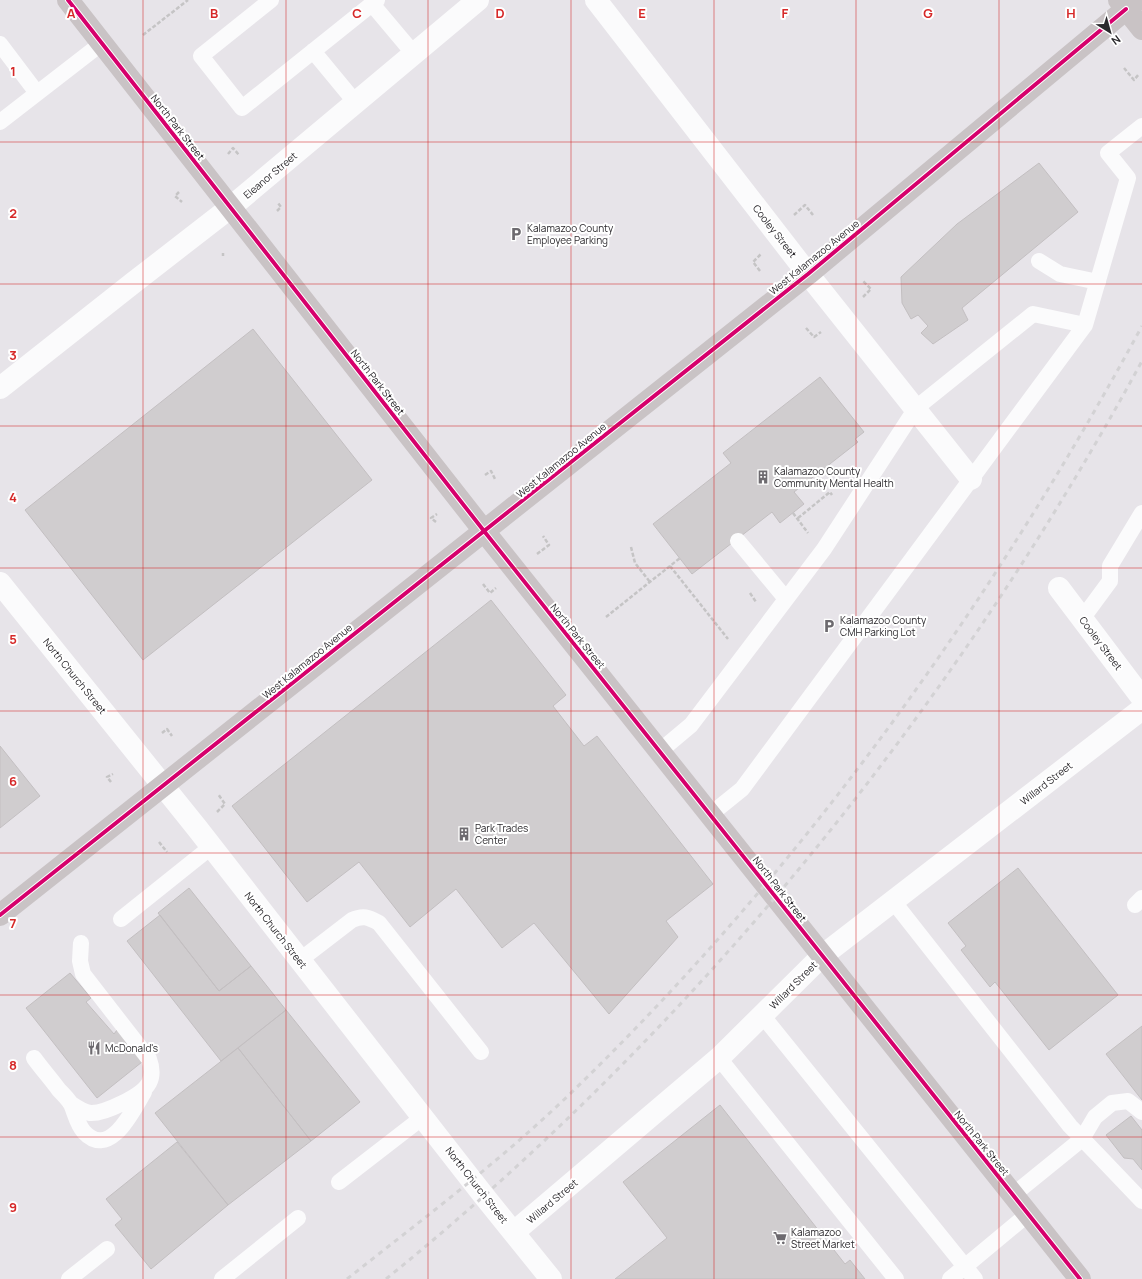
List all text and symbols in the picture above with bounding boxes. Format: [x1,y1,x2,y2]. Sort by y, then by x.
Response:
text: A [67,4,76,22]
text: B [210,4,218,22]
text: C [352,4,362,22]
text: D [495,4,505,22]
text: E [638,4,646,22]
text: F [782,4,789,22]
text: G [923,4,933,22]
text: H [1066,4,1076,22]
north arrow [1090,12,1130,52]
text: N [1109,32,1124,49]
text: 1 [10,62,16,80]
street label: North Park Street [148,91,208,163]
street label: Eleanor Street [240,148,300,202]
street label: Cooley Street [750,202,800,260]
text: 2 [9,204,17,222]
street label: West Kalamazoo Avenue [766,216,862,298]
place label: Kalamazoo County Employee Parking [527,221,614,247]
parking icon: Kalamazoo County Employee Parking [508,226,524,242]
text: 3 [9,346,17,364]
street label: North Park Street [348,346,408,418]
street label: West Kalamazoo Avenue [513,419,609,501]
place label: Kalamazoo County Community Mental Health [774,464,894,490]
building icon: Kalamazoo County Community Mental Health [755,469,771,485]
text: 4 [9,488,17,506]
street label: North Park Street [548,601,608,671]
place label: Kalamazoo County CMH Parking Lot [840,613,927,639]
street label: Cooley Street [1076,613,1126,673]
parking icon: Kalamazoo County CMH Parking Lot [821,618,837,634]
street label: West Kalamazoo Avenue [259,620,355,702]
text: 5 [9,630,17,648]
street label: North Church Street [40,635,110,717]
street label: Willard Street [1017,758,1075,808]
text: 6 [9,772,17,790]
place label: Park Trades Center [475,821,528,847]
building icon: Park Trades Center [456,826,472,842]
street label: North Park Street [750,853,810,925]
street label: North Church Street [242,889,310,971]
text: 7 [10,914,17,932]
street label: Willard Street [766,958,820,1012]
restaurant icon: McDonald's [86,1040,102,1056]
place label: McDonald's [105,1041,158,1055]
text: 8 [9,1056,17,1074]
street label: North Park Street [952,1108,1012,1178]
street label: North Church Street [443,1144,511,1226]
street label: Willard Street [524,1176,580,1226]
text: 9 [9,1198,17,1216]
place label: Kalamazoo Street Market [791,1225,855,1251]
supermarket icon: Kalamazoo Street Market [772,1230,788,1246]

